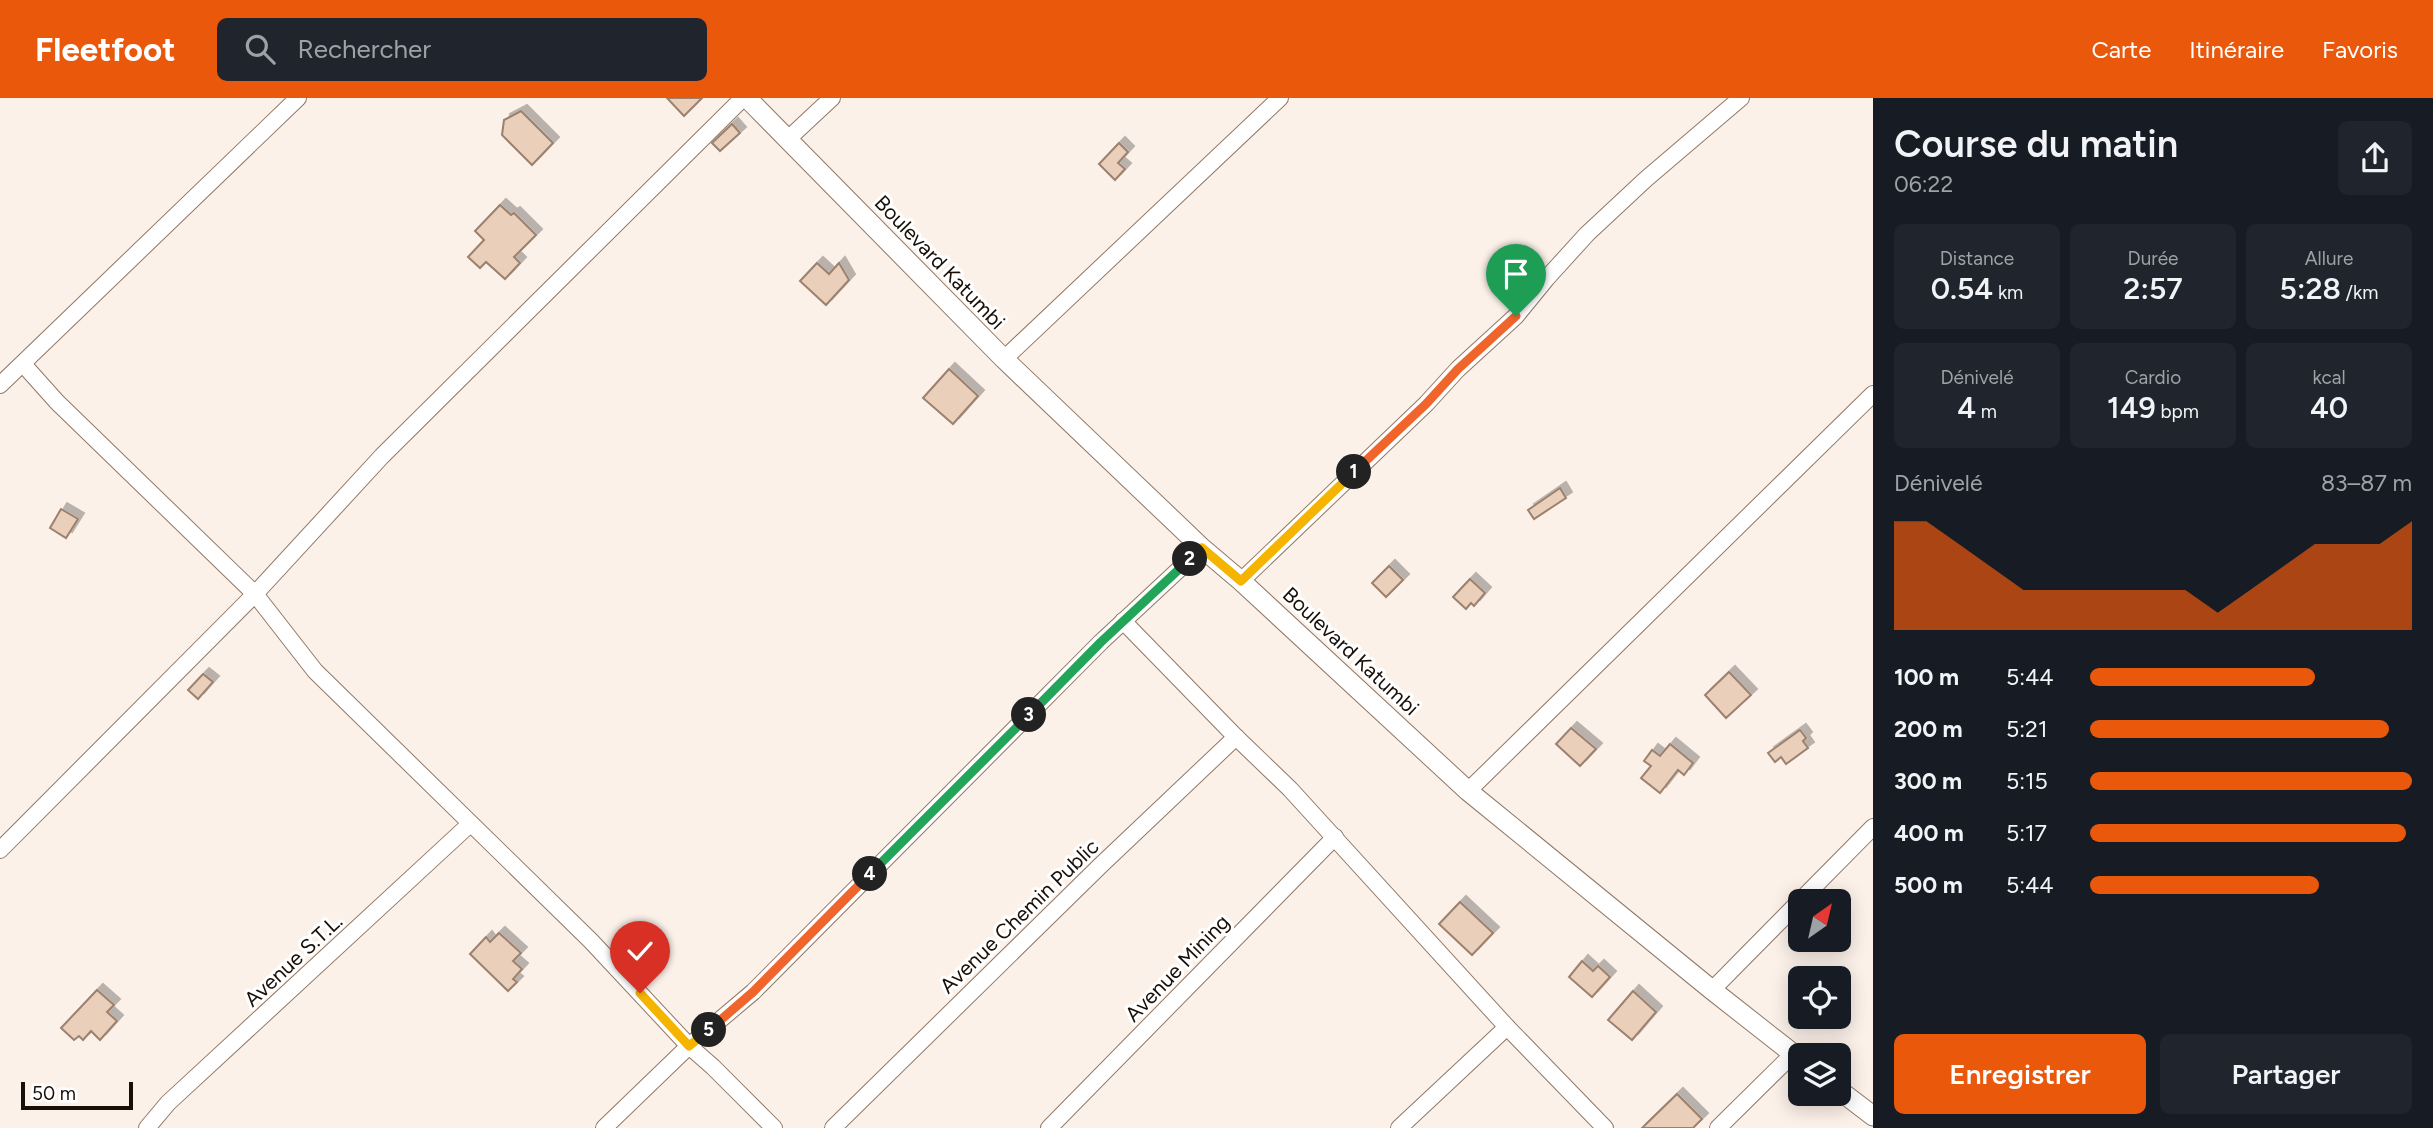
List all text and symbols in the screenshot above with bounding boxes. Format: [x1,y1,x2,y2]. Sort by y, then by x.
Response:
search box [217,18,707,81]
text: Fleetfoot [35,30,175,69]
icon: search [241,30,279,68]
text: Rechercher [297,33,431,65]
text: Carte [2091,35,2151,64]
text: Itinéraire [2189,35,2284,64]
text: Favoris [2322,35,2398,64]
text: Course du matin [1894,121,2178,167]
button: share [2338,121,2412,195]
text: 06:22 [1894,170,1953,198]
street label: Boulevard Katumbi [870,190,1010,334]
pin [1486,244,1546,316]
text: Distance [1940,247,2014,270]
text: Durée [2128,247,2178,270]
text: Allure [2305,247,2353,270]
icon: arrive [1497,255,1535,293]
text: 0.54 [1931,270,1993,307]
text: 2:57 [2123,270,2183,307]
text: 5:28 [2280,270,2341,307]
text: km [1993,281,2023,304]
text: /km [2341,281,2378,304]
text: Dénivelé [1940,366,2014,389]
text: Cardio [2125,366,2181,389]
text: kcal [2312,366,2346,389]
text: 4 [1957,389,1976,426]
text: 149 [2107,389,2156,426]
text: 40 [2310,389,2348,426]
text: m [1976,400,1997,423]
text: bpm [2156,400,2199,423]
pin: 1 [1336,454,1372,490]
text: 1 [1349,460,1358,483]
text: Dénivelé [1894,469,1982,497]
text: 83–87 m [2321,469,2412,497]
pin: 2 [1172,542,1208,576]
text: 2 [1184,547,1195,570]
street label: Boulevard Katumbi [1278,582,1424,720]
text: 100 m [1894,663,1959,691]
text: 5:44 [2006,663,2054,691]
pin: 3 [1012,698,1046,732]
text: 3 [1023,703,1034,726]
text: 200 m [1894,715,1963,743]
text: 5:21 [2006,715,2047,743]
text: 300 m [1894,767,1962,795]
text: 5:15 [2006,767,2048,795]
text: 400 m [1894,819,1964,847]
text: 5:17 [2006,819,2047,847]
street label: Avenue Chemin Public [934,834,1104,998]
pin: 4 [852,856,888,892]
text: 4 [863,862,876,885]
text: 500 m [1894,871,1963,899]
text: 5:44 [2006,871,2054,899]
north arrow [1788,889,1852,952]
map controls [1788,889,1851,1106]
street label: Avenue S.T.L. [239,908,347,1012]
street label: Avenue Mining [1120,909,1234,1027]
pin [610,921,670,993]
icon: check [621,932,659,970]
button: locate [1788,966,1851,1029]
pin: 5 [692,1012,726,1048]
text: 5 [703,1018,714,1041]
button: Enregistrer [1894,1034,2146,1114]
button: Partager [2160,1034,2412,1114]
button: layers [1788,1043,1851,1106]
scale bar [21,1079,133,1111]
text: 50 m [32,1082,76,1105]

